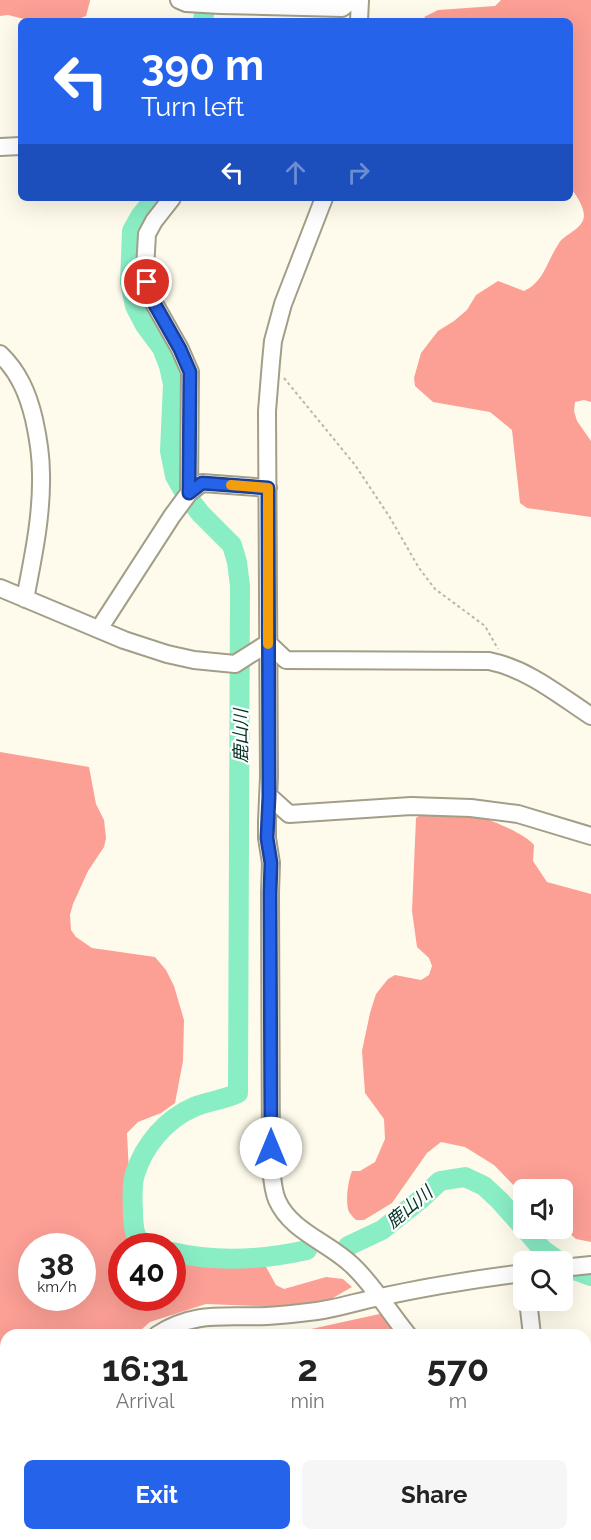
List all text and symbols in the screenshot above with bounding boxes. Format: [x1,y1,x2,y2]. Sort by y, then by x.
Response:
text: 390 m [141,41,264,90]
icon: left [42,42,120,120]
text: Turn left [141,91,244,122]
icon: left [216,156,249,189]
icon: ahead [279,156,312,189]
icon: right [342,156,375,189]
pin [121,256,172,307]
icon: arrive [130,265,163,298]
water label: 鹿山川 [230,707,251,763]
position arrow [239,1116,303,1180]
map controls [513,1179,573,1311]
button: sound [513,1179,573,1239]
water label: 鹿山川 [382,1180,438,1232]
speed limit sign: 40 [108,1233,186,1311]
text: 38 [40,1247,74,1282]
button: search [513,1251,573,1311]
text: km/h [37,1278,77,1296]
text: 16:31 [102,1347,188,1389]
text: 2 [297,1347,318,1389]
text: 570 [427,1347,489,1389]
text: Arrival [116,1389,175,1413]
text: min [290,1389,325,1413]
text: m [449,1389,467,1413]
button: Exit [24,1460,290,1529]
button: Share [302,1460,567,1529]

